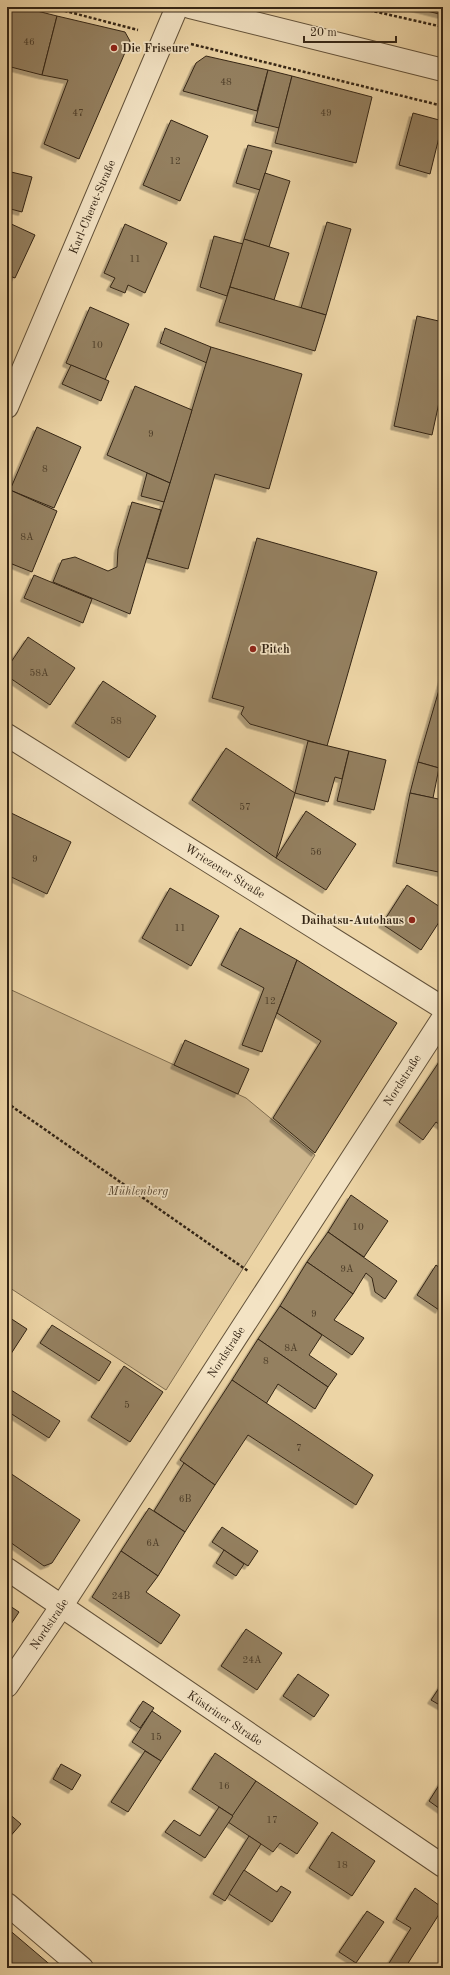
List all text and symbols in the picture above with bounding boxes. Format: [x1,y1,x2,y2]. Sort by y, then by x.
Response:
scale bar [304,18,396,44]
text: 20 m [310,27,337,39]
house number: 46 [23,37,35,47]
marker: Die Friseure [109,43,119,53]
place label: Die Friseure [122,43,189,55]
house number: 48 [220,77,232,87]
house number: 47 [72,108,84,118]
house number: 49 [320,108,332,118]
house number: 12 [169,156,181,166]
street label: Karl-Cheret-Straße [68,158,118,256]
house number: 11 [129,254,141,264]
house number: 10 [91,340,103,350]
house number: 9 [148,429,154,439]
house number: 8 [42,464,48,474]
house number: 8A [20,532,34,542]
marker: Pitch [248,644,258,654]
place label: Pitch [261,644,290,656]
house number: 58A [29,668,49,678]
house number: 58 [110,716,122,726]
house number: 57 [239,802,251,812]
street label: Wriezener Straße [182,842,267,902]
house number: 56 [310,847,322,857]
house number: 9 [32,854,38,864]
place label: Daihatsu-Autohaus [301,915,404,927]
marker: Daihatsu-Autohaus [407,915,417,925]
house number: 11 [174,923,186,933]
house number: 12 [264,996,276,1006]
street label: Nordstraße [382,1052,424,1108]
park label: Mühlenberg [107,1185,169,1198]
house number: 10 [352,1222,364,1232]
house number: 9A [340,1264,354,1274]
house number: 9 [311,1309,317,1319]
street label: Nordstraße [206,1324,248,1380]
house number: 8A [284,1343,298,1353]
house number: 8 [263,1356,269,1366]
house number: 5 [124,1400,130,1410]
house number: 7 [296,1443,302,1453]
house number: 6B [179,1494,191,1504]
house number: 6A [146,1538,160,1548]
house number: 24B [112,1591,130,1601]
street label: Nordstraße [29,1597,71,1652]
house number: 24A [242,1655,262,1665]
street label: Küstriner Straße [185,1689,265,1749]
house number: 15 [150,1732,162,1742]
house number: 16 [218,1781,230,1791]
house number: 17 [266,1815,278,1825]
house number: 18 [336,1860,348,1870]

